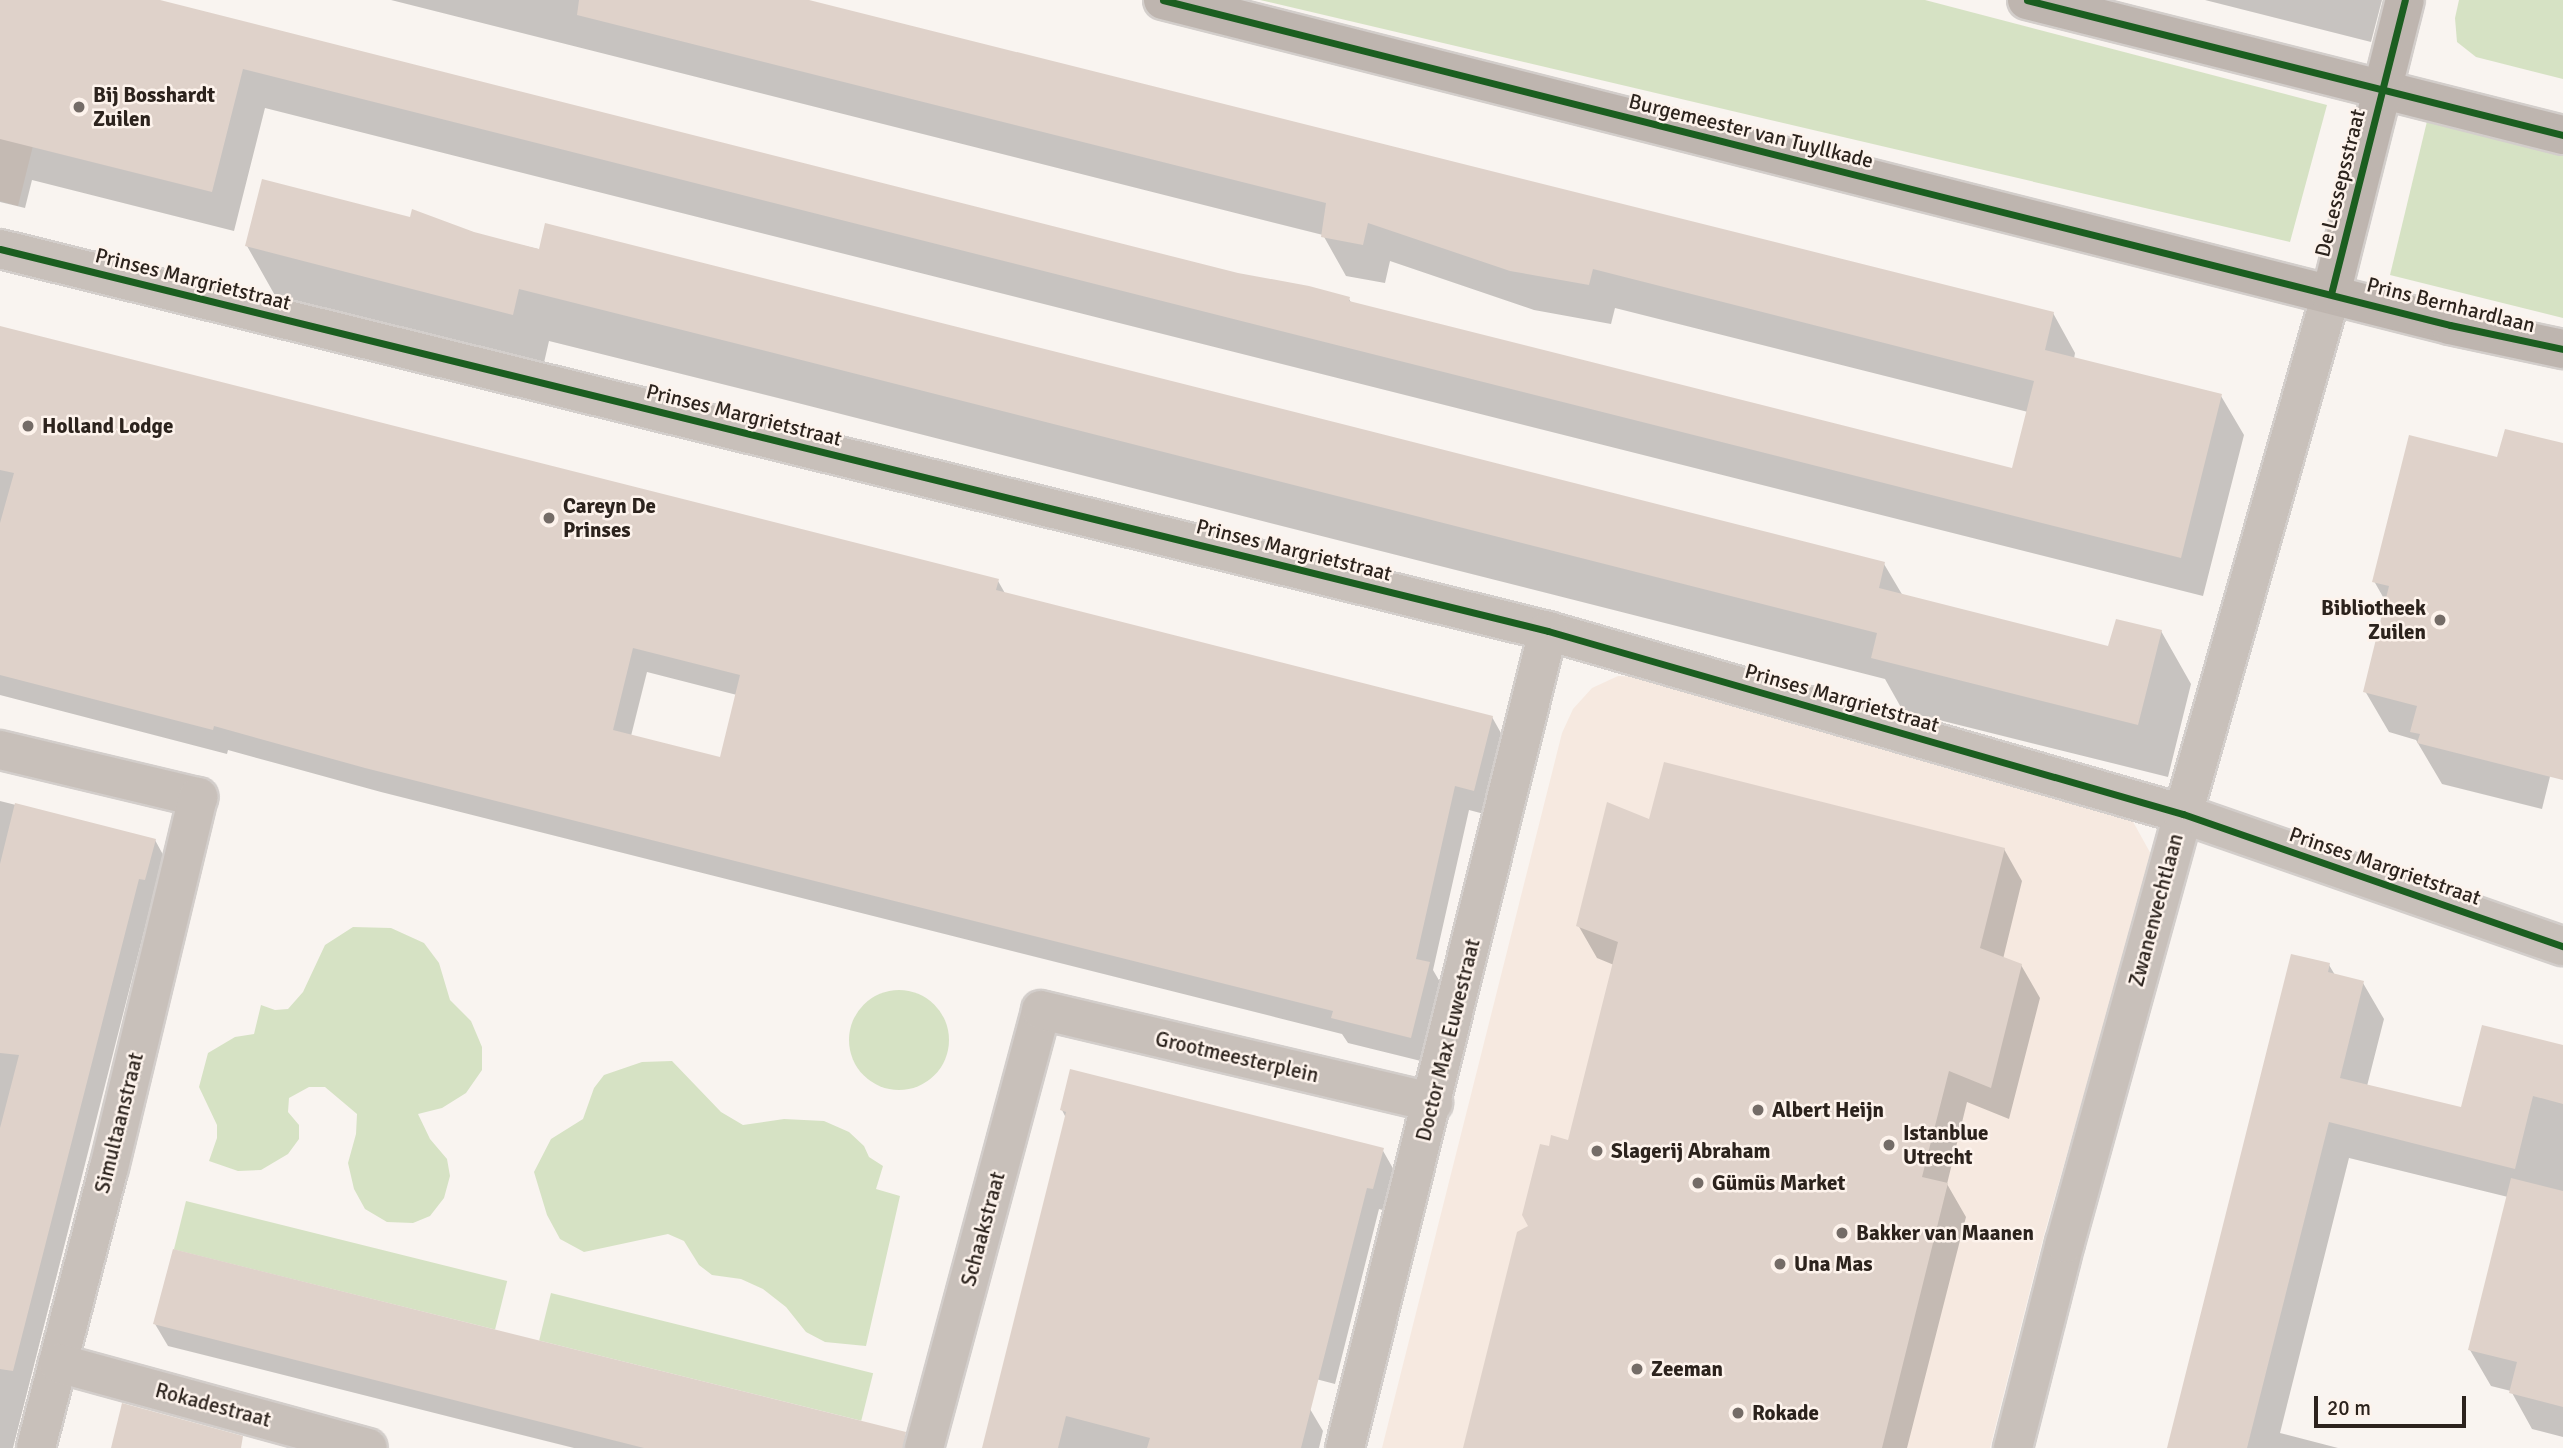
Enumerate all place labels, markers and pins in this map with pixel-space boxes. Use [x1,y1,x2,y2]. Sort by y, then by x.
place label: Bij Bosshardt Zuilen [93,82,215,132]
marker: Bij Bosshardt Zuilen [71,99,87,115]
place label: Holland Lodge [42,413,173,439]
marker: Holland Lodge [20,418,36,434]
place label: Careyn De Prinses [563,493,656,543]
marker: Careyn De Prinses [541,510,557,526]
place label: Bibliotheek Zuilen [2321,595,2426,645]
marker: Bibliotheek Zuilen [2432,612,2448,628]
place label: Albert Heijn [1772,1097,1884,1123]
marker: Albert Heijn [1750,1102,1766,1118]
place label: Istanblue Utrecht [1903,1120,1988,1170]
marker: Istanblue Utrecht [1881,1137,1897,1153]
place label: Slagerij Abraham [1611,1138,1770,1164]
marker: Slagerij Abraham [1589,1143,1605,1159]
place label: Gümüs Market [1712,1170,1845,1196]
marker: Gümüs Market [1690,1175,1706,1191]
place label: Bakker van Maanen [1856,1220,2034,1246]
marker: Bakker van Maanen [1834,1225,1850,1241]
place label: Una Mas [1794,1251,1873,1277]
marker: Una Mas [1772,1256,1788,1272]
place label: Zeeman [1651,1356,1723,1382]
marker: Zeeman [1629,1361,1645,1377]
place label: Rokade [1752,1400,1819,1426]
marker: Rokade [1730,1405,1746,1421]

